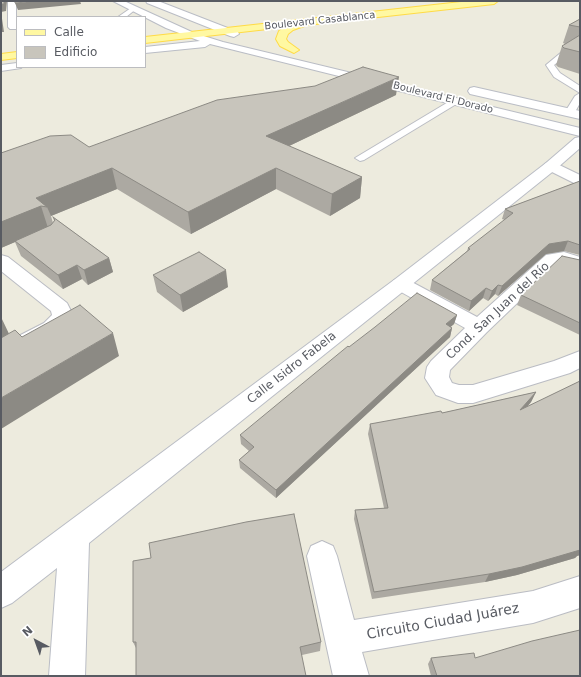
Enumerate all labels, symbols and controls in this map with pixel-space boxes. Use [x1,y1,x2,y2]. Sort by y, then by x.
street label: Boulevard Casablanca [264,9,376,33]
legend [16,16,146,68]
text: Calle [54,25,84,39]
text: Edificio [54,45,97,59]
street label: Boulevard El Dorado [392,80,494,116]
street label: Cond. San Juan del Río [443,259,553,363]
street label: Calle Isidro Fabela [245,329,339,407]
street label: Circuito Ciudad Juárez [366,600,520,644]
north arrow [16,621,56,661]
text: N [20,624,36,639]

